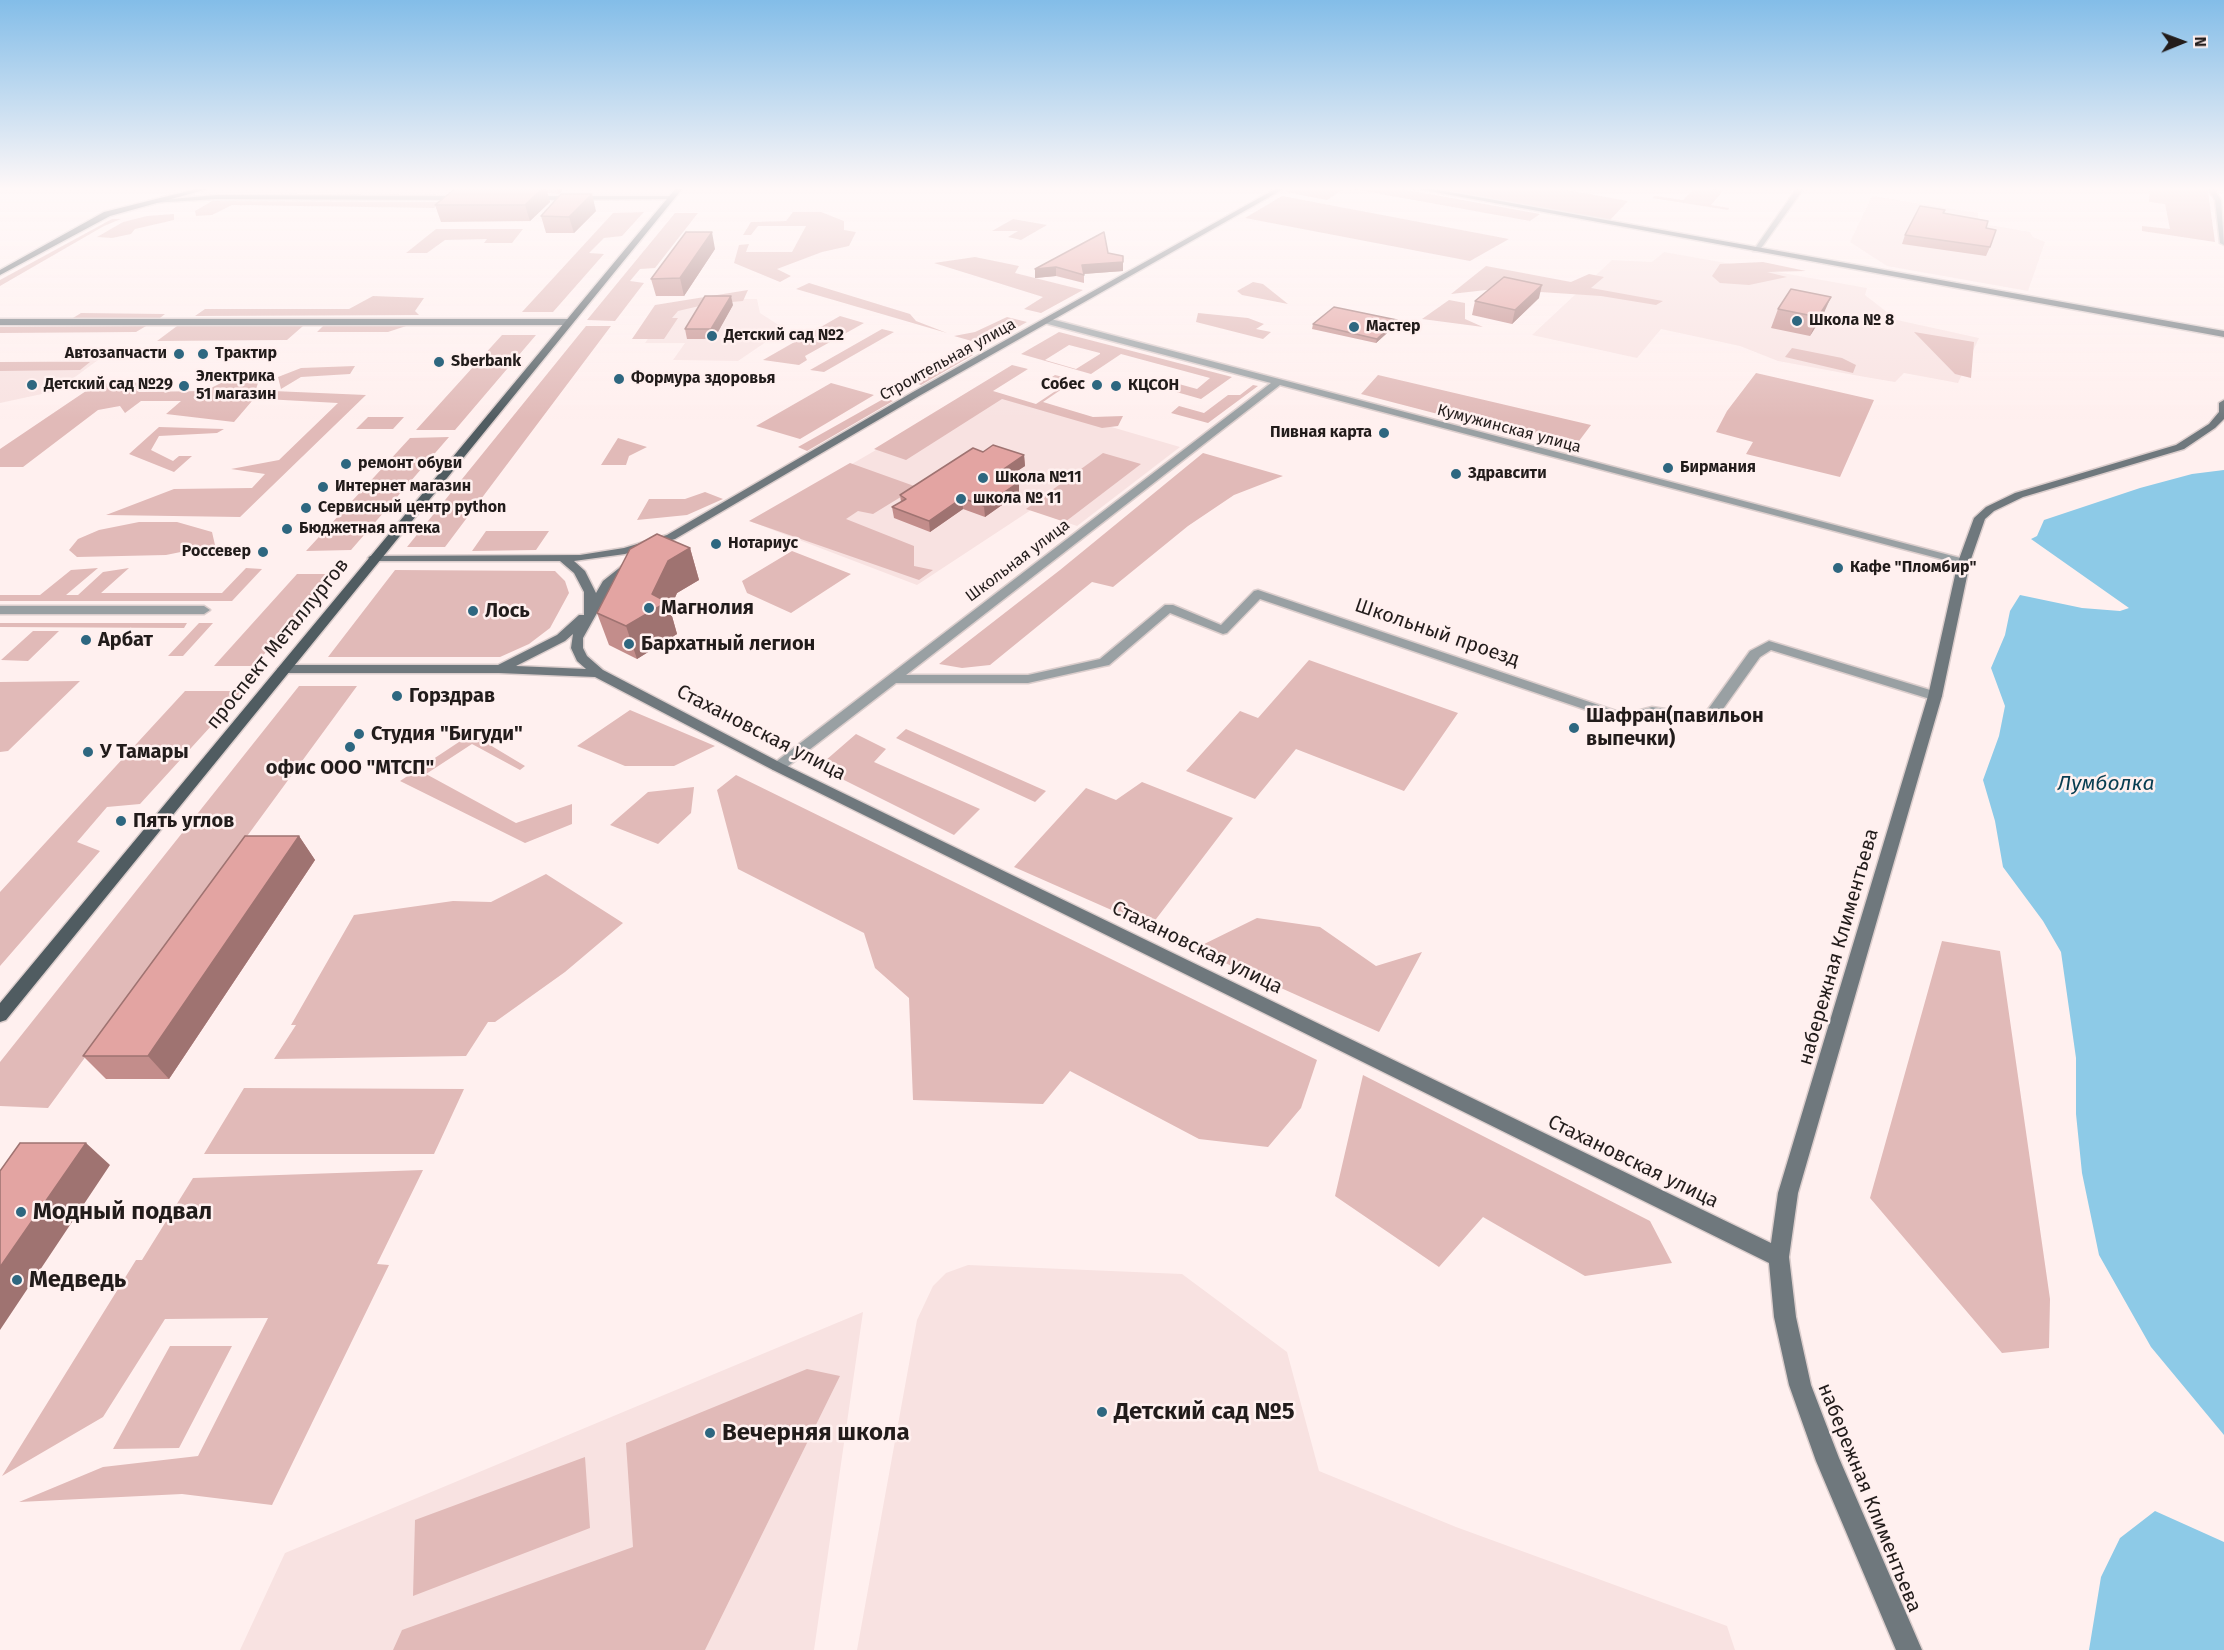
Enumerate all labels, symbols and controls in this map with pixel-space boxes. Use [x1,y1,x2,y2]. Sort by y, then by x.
north arrow [2152,12,2212,72]
text: N [2191,36,2210,47]
place label: Школа № 8 [1809,311,1894,331]
marker: Школа № 8 [1790,314,1804,328]
street label: Строительная улица [877,315,1019,405]
place label: Мастер [1366,317,1421,337]
marker: Мастер [1347,320,1361,334]
place label: Детский сад №2 [724,326,844,346]
marker: Детский сад №2 [705,329,719,343]
place label: Автозапчасти [65,344,167,364]
place label: Трактир [215,344,277,364]
marker: Автозапчасти [172,347,186,361]
marker: Трактир [196,347,210,361]
place label: Sberbank [451,352,521,372]
marker: Sberbank [432,355,446,369]
place label: Электрика 51 магазин [196,367,276,405]
place label: Формура здоровья [631,369,775,389]
marker: Формура здоровья [612,372,626,386]
place label: Детский сад №29 [44,375,173,395]
place label: Собес [1041,375,1085,395]
place label: КЦСОН [1128,376,1179,396]
marker: Детский сад №29 [25,378,39,392]
marker: Собес [1090,378,1104,392]
marker: Электрика 51 магазин [177,379,191,393]
marker: КЦСОН [1109,379,1123,393]
street label: Кумужинская улица [1435,401,1583,457]
place label: Пивная карта [1270,423,1372,443]
marker: Пивная карта [1377,426,1391,440]
place label: ремонт обуви [358,454,462,474]
marker: ремонт обуви [339,457,353,471]
place label: Бирмания [1680,458,1756,478]
marker: Бирмания [1661,461,1675,475]
place label: Здравсити [1468,464,1547,484]
marker: Здравсити [1449,467,1463,481]
place label: Школа №11 [995,468,1082,488]
marker: Школа №11 [976,471,990,485]
place label: Интернет магазин [335,477,471,497]
marker: Интернет магазин [316,480,330,494]
place label: школа № 11 [973,489,1061,509]
marker: школа № 11 [954,492,968,506]
place label: Сервисный центр python [318,498,506,518]
marker: Сервисный центр python [299,501,313,515]
street label: Школьная улица [962,516,1074,606]
place label: Бюджетная аптека [299,519,440,539]
marker: Бюджетная аптека [280,522,294,536]
place label: Нотариус [728,534,798,554]
marker: Нотариус [709,537,723,551]
place label: Россевер [182,542,251,562]
marker: Россевер [256,545,270,559]
street label: проспект Металлургов [202,554,354,734]
place label: Кафе "Пломбир" [1850,558,1977,578]
marker: Кафе "Пломбир" [1831,561,1845,575]
street label: Школьный проезд [1352,594,1522,672]
place label: Магнолия [661,596,754,620]
place label: Лось [485,599,530,623]
marker: Магнолия [642,601,656,615]
marker: Лось [466,604,480,618]
place label: Арбат [98,628,153,652]
place label: Бархатный легион [641,632,815,656]
marker: Арбат [79,633,93,647]
marker: Бархатный легион [622,637,636,651]
street label: Стахановская улица [672,680,850,786]
place label: Горздрав [409,684,495,708]
marker: Горздрав [390,689,404,703]
place label: Шафран(павильон выпечки) [1586,704,1764,751]
marker: Шафран(павильон выпечки) [1567,721,1581,735]
place label: Студия "Бигуди" [371,722,523,746]
marker: Студия "Бигуди" [352,727,366,741]
place label: У Тамары [100,740,189,764]
marker: офис ООО "МТСП" [343,740,357,754]
marker: У Тамары [81,745,95,759]
place label: офис ООО "МТСП" [266,756,434,780]
water label: Лумболка [2058,771,2154,797]
place label: Пять углов [133,809,234,833]
marker: Пять углов [114,814,128,828]
street label: набережная Климентьева [1794,826,1884,1068]
street label: Стахановская улица [1108,896,1286,1000]
street label: Стахановская улица [1544,1110,1722,1214]
place label: Модный подвал [33,1198,212,1226]
marker: Модный подвал [14,1205,28,1219]
place label: Медведь [29,1266,126,1294]
marker: Медведь [10,1273,24,1287]
street label: набережная Климентьева [1812,1380,1926,1616]
place label: Детский сад №5 [1114,1398,1295,1426]
marker: Детский сад №5 [1095,1405,1109,1419]
place label: Вечерняя школа [722,1419,910,1447]
marker: Вечерняя школа [703,1426,717,1440]

